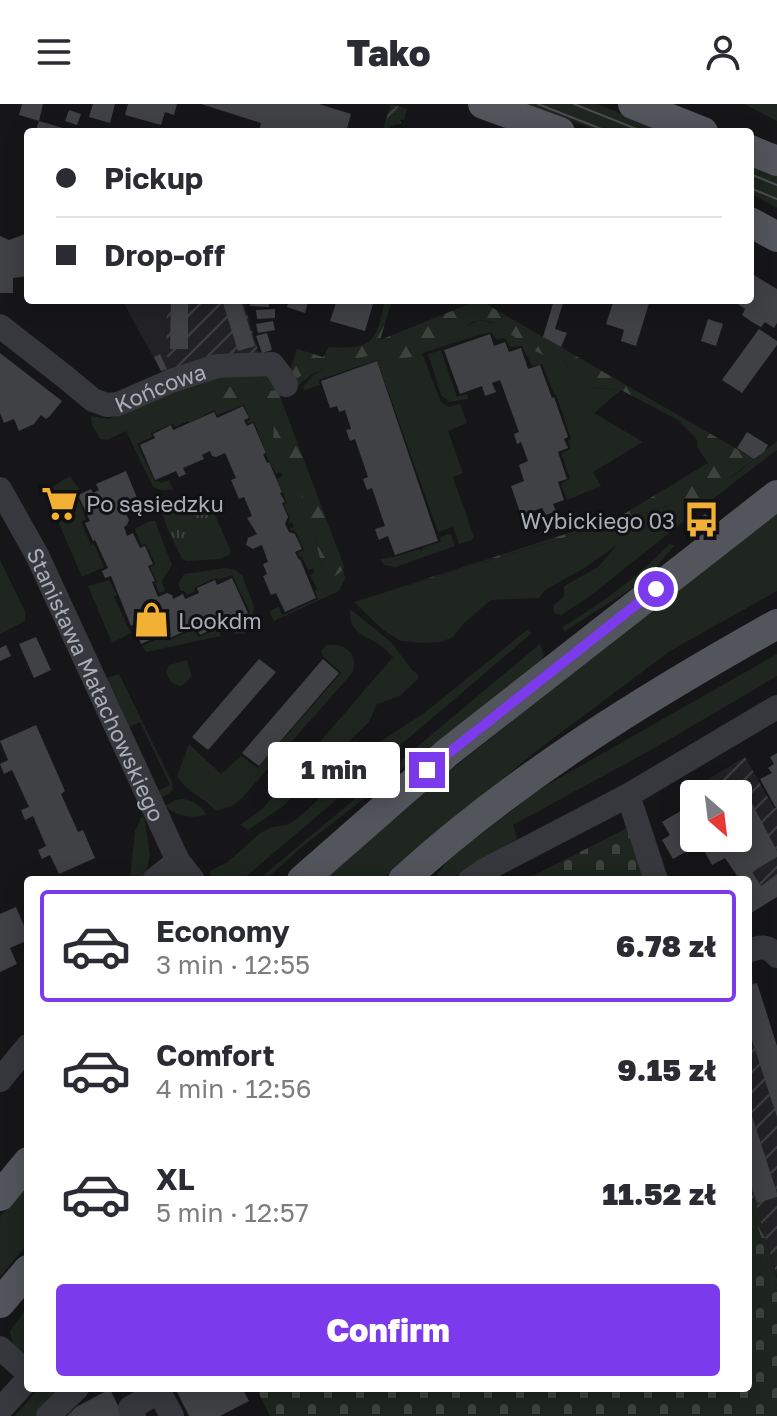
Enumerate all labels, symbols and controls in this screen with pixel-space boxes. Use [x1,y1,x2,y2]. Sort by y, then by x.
icon: menu [32,30,76,74]
icon: person [701,30,745,74]
text: Tako [347,31,430,74]
text: Pickup [104,160,203,196]
text: Drop-off [104,237,225,273]
street label: Końcowa [110,357,209,418]
supermarket icon: Po sąsiedzku [41,484,79,522]
place label: Po sąsiedzku [86,490,224,517]
bus stop icon: Wybickiego 03 [682,501,720,539]
place label: Wybickiego 03 [520,507,675,534]
street label: Stanisława Małachowskiego [22,543,171,825]
route start [638,571,674,607]
shop icon: Lookdm [133,601,171,639]
place label: Lookdm [178,607,262,634]
callout: 1 min [267,742,399,798]
route end [409,752,445,788]
text: 1 min [301,754,367,785]
north arrow [680,780,752,852]
map controls [680,780,752,852]
icon: car [60,910,132,982]
text: Economy [156,913,290,949]
text: 6.78 zł [616,928,716,964]
text: 3 min · 12:55 [156,949,310,980]
icon: car [60,1034,132,1106]
text: Comfort [156,1037,275,1073]
text: 9.15 zł [617,1052,716,1088]
text: 4 min · 12:56 [156,1073,311,1104]
icon: car [60,1158,132,1230]
text: XL [156,1161,195,1197]
text: 11.52 zł [602,1176,716,1212]
text: 5 min · 12:57 [156,1197,309,1228]
button: Confirm [56,1284,720,1376]

